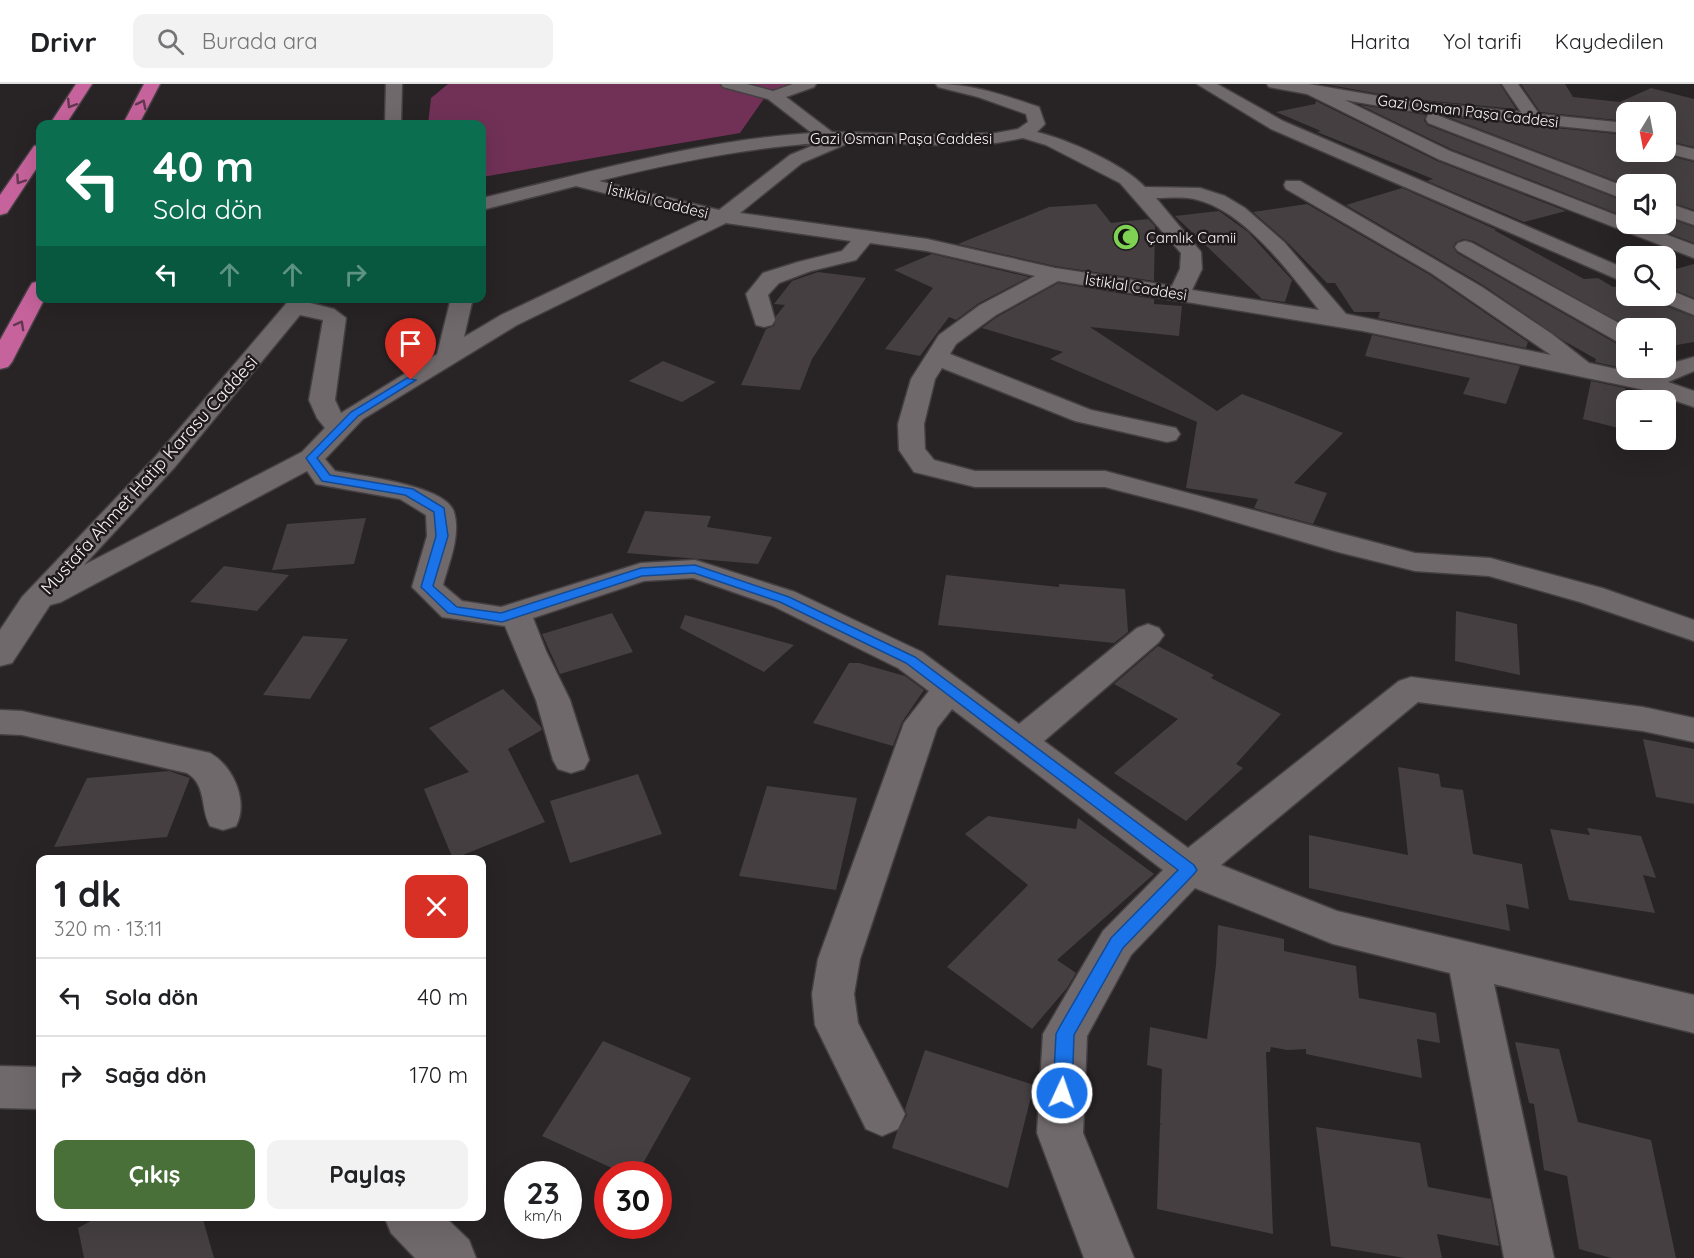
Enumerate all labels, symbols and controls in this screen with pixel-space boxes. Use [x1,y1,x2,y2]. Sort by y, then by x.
search box [133,14,553,68]
text: Drivr [30,24,97,59]
icon: search [154,25,187,58]
text: Burada ara [202,27,318,55]
text: Harita [1350,28,1410,54]
text: Yol tarifi [1443,28,1522,54]
text: Kaydedilen [1555,28,1664,54]
street label: Gazi Osman Paşa Caddesi [1376,90,1560,132]
one-way arrow [66,98,78,108]
one-way arrow [135,100,146,111]
north arrow [1616,102,1676,162]
map controls [1616,102,1676,450]
street label: Gazi Osman Paşa Caddesi [810,129,992,148]
text: 40 m [153,140,254,193]
icon: left [54,144,132,222]
one-way arrow [16,173,27,184]
button: sound [1616,174,1676,234]
street label: İstiklal Caddesi [606,179,710,223]
text: Sola dön [153,192,263,226]
mosque icon: Çamlık Camii [1111,222,1141,252]
place label: Çamlık Camii [1146,228,1236,247]
button: search [1616,246,1676,306]
icon: left [150,258,183,291]
icon: ahead [213,258,246,291]
icon: ahead [276,258,309,291]
icon: right [339,258,372,291]
street label: İstiklal Caddesi [1084,270,1188,304]
pin [385,318,436,380]
button: + [1616,318,1676,378]
one-way arrow [13,321,24,331]
icon: arrive [394,327,427,360]
street label: Mustafa Ahmet Hatip Karasu Caddesi [36,351,262,599]
button: − [1616,390,1676,450]
text: 1 dk [54,871,121,916]
button: close [405,875,468,938]
text: 320 m · 13:11 [54,916,162,941]
icon: left [54,981,87,1014]
text: Sola dön [105,983,198,1011]
text: 40 m [417,983,468,1011]
icon: right [54,1059,87,1092]
text: Sağa dön [105,1061,207,1089]
text: 170 m [409,1061,468,1089]
position arrow [1030,1061,1094,1125]
button: Çıkış [54,1140,255,1209]
button: Paylaş [267,1140,468,1209]
speed limit sign: 30 [594,1161,672,1239]
text: 23 [526,1174,560,1212]
text: km/h [524,1206,562,1225]

